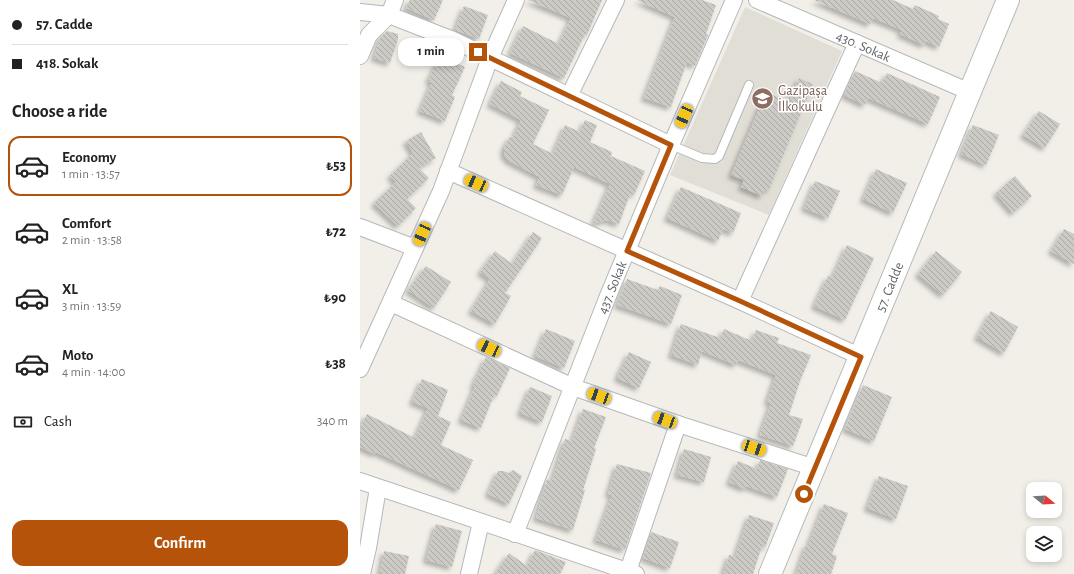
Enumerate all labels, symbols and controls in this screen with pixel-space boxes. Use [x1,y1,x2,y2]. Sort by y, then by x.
text: 57. Cadde [36,17,93,32]
street label: 430. Sokak [834,29,893,65]
callout: 1 min [398,38,464,66]
route end [469,43,487,61]
text: 1 min [417,45,445,58]
text: 418. Sokak [36,56,99,71]
place label: Gazipaşa İlkokulu [778,84,828,114]
school or university icon: Gazipaşa İlkokulu [750,85,776,111]
text: Choose a ride [12,103,107,121]
car [674,103,694,129]
icon: car [14,148,50,184]
text: Economy [62,150,116,165]
text: ₺53 [326,158,346,173]
text: 1 min · 13:57 [62,168,120,181]
car [463,173,489,193]
icon: car [14,214,50,250]
text: Comfort [62,216,111,231]
car [412,221,432,247]
text: ₺72 [325,224,346,239]
text: 2 min · 13:58 [62,234,122,247]
street label: 437. Sokak [596,259,630,316]
street label: 57. Cadde [874,260,906,314]
icon: car [14,280,50,316]
text: XL [62,282,78,297]
text: ₺90 [324,290,346,305]
text: 3 min · 13:59 [62,300,121,313]
car [476,337,502,359]
icon: car [14,346,50,382]
text: Moto [62,348,94,363]
text: ₺38 [325,356,346,371]
text: 4 min · 14:00 [62,366,125,379]
car [586,386,612,406]
car [652,410,678,430]
icon: cash [12,411,34,433]
text: Cash [44,414,72,429]
text: 340 m [317,415,348,428]
car [741,439,767,457]
north arrow [1026,482,1062,518]
map controls [1026,482,1062,562]
route start [795,485,813,503]
button: Confirm [12,520,348,566]
button: layers [1026,526,1062,562]

